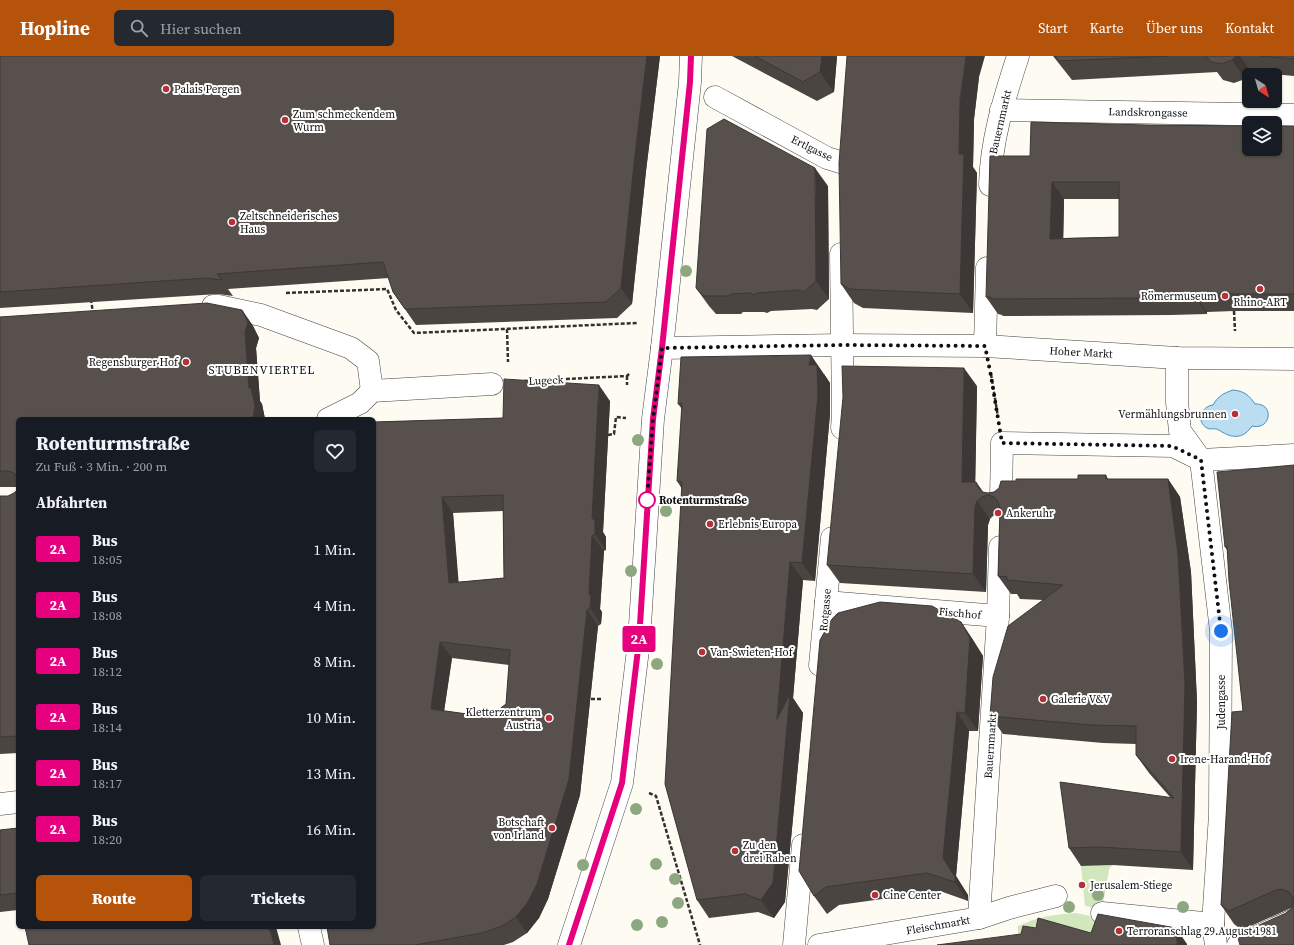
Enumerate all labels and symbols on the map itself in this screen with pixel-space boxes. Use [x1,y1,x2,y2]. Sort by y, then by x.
north arrow [1242,68,1282,108]
place label: Palais Pergen [174,82,240,97]
marker: Palais Pergen [161,84,171,94]
street label: Bauernmarkt [986,88,1015,156]
street label: Landskrongasse [1108,104,1188,121]
place label: Zum schmeckendem Wurm [293,107,395,135]
marker: Zum schmeckendem Wurm [280,115,290,125]
street label: Ertlgasse [789,132,835,165]
place label: Zeltschneiderisches Haus [240,209,338,237]
marker: Zeltschneiderisches Haus [227,217,237,227]
marker: Rhino-ART [1255,284,1265,294]
place label: Römermuseum [1141,289,1217,304]
marker: Römermuseum [1220,291,1230,301]
place label: Rhino-ART [1233,295,1287,310]
street label: Hoher Markt [1049,343,1113,362]
place label: Regensburger Hof [89,355,179,370]
marker: Regensburger Hof [181,357,191,367]
district label: STUBENVIERTEL [209,362,315,378]
street label: Lugeck [528,372,565,389]
place label: Vermählungsbrunnen [1118,407,1227,422]
marker: Vermählungsbrunnen [1230,409,1240,419]
marker: Rotenturmstraße [638,491,656,509]
place label: Rotenturmstraße [659,493,747,508]
place label: Ankeruhr [1006,506,1054,521]
marker: Ankeruhr [993,508,1003,518]
place label: Erlebnis Europa [718,517,797,532]
marker: Erlebnis Europa [705,519,715,529]
street label: Rotgasse [816,588,835,632]
street label: Fischhof [938,604,983,623]
your location [1211,621,1231,641]
line badge: 2A [621,626,657,652]
place label: Van-Swieten-Hof [710,645,794,660]
marker: Van-Swieten-Hof [697,647,707,657]
street label: Judengasse [1214,674,1229,730]
place label: Galerie V&V [1051,692,1111,707]
marker: Galerie V&V [1038,694,1048,704]
place label: Kletterzentrum Austria [465,705,541,733]
marker: Kletterzentrum Austria [544,713,554,723]
street label: Bauernmarkt [981,713,1000,779]
place label: Irene-Harand-Hof [1180,752,1270,767]
marker: Irene-Harand-Hof [1167,754,1177,764]
place label: Botschaft von Irland [493,815,545,843]
marker: Botschaft von Irland [547,823,557,833]
place label: Zu den drei Raben [743,838,797,866]
marker: Zu den drei Raben [730,846,740,856]
place label: Jerusalem-Stiege [1089,878,1173,893]
marker: Jerusalem-Stiege [1077,880,1087,890]
place label: Cine Center [883,888,941,903]
marker: Cine Center [870,890,880,900]
street label: Fleischmarkt [905,912,972,939]
place label: Terroranschlag 29.August 1981 [1127,924,1277,939]
marker: Terroranschlag 29.August 1981 [1114,926,1124,936]

